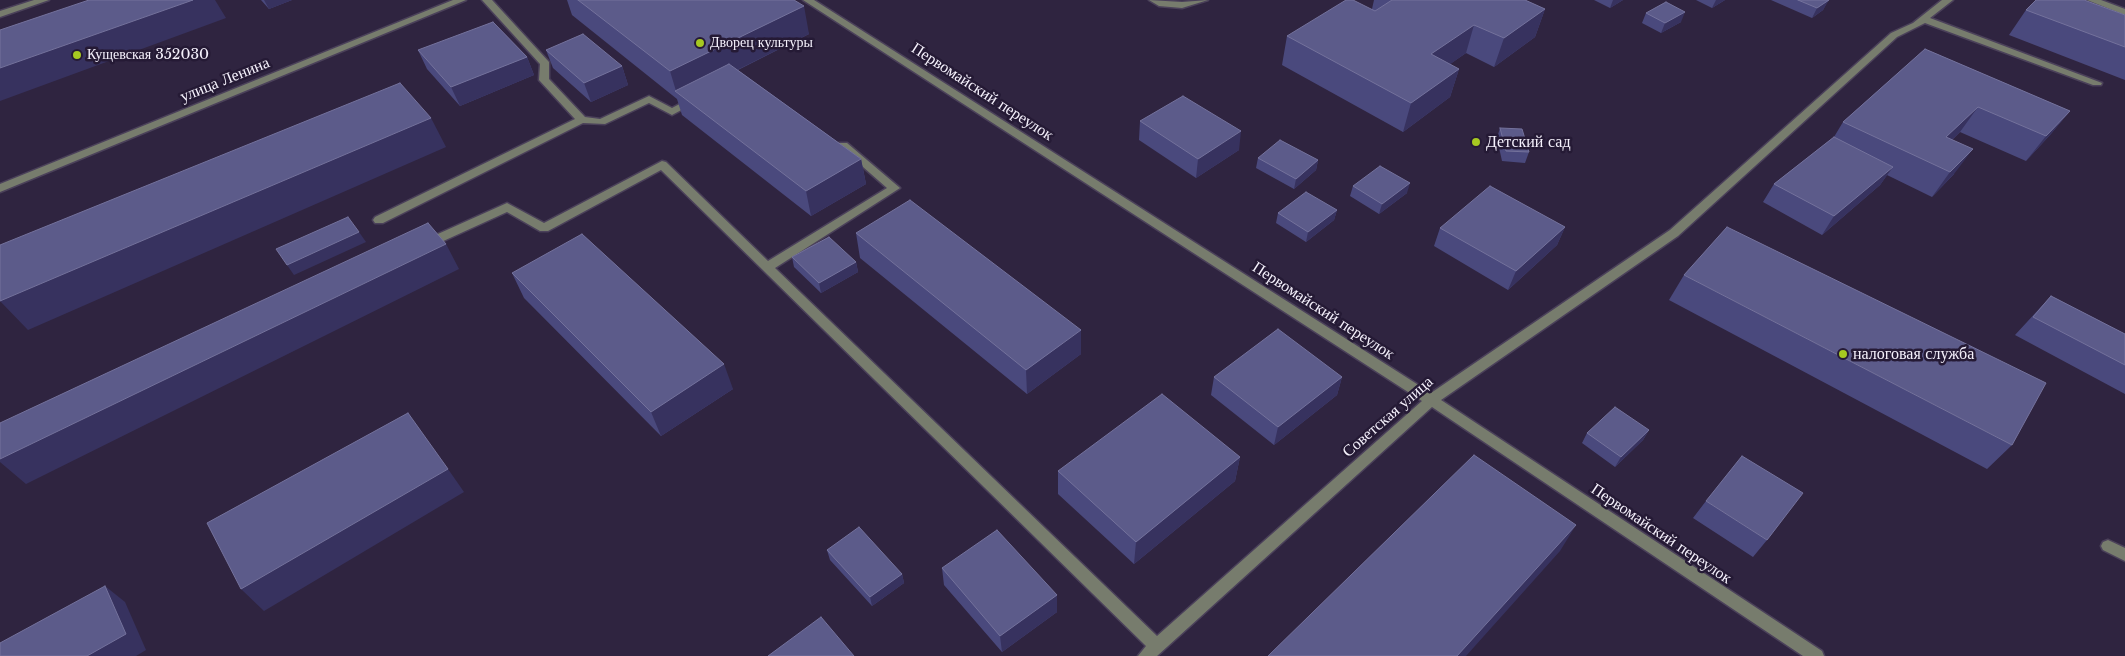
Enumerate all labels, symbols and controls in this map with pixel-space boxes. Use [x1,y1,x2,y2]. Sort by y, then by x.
place label: Дворец культуры [710,35,813,51]
marker: Дворец культуры [694,37,706,49]
street label: Первомайский переулок [907,39,1057,145]
place label: Кущевская 352030 [87,47,209,63]
marker: Кущевская 352030 [71,49,83,61]
street label: улица Ленина [177,53,273,107]
place label: Детский сад [1486,132,1571,152]
marker: Детский сад [1470,136,1482,148]
street label: Первомайский переулок [1248,258,1398,364]
place label: налоговая служба [1853,344,1974,364]
marker: налоговая служба [1837,348,1849,360]
street label: Советская улица [1339,372,1437,462]
street label: Первомайский переулок [1587,480,1735,588]

